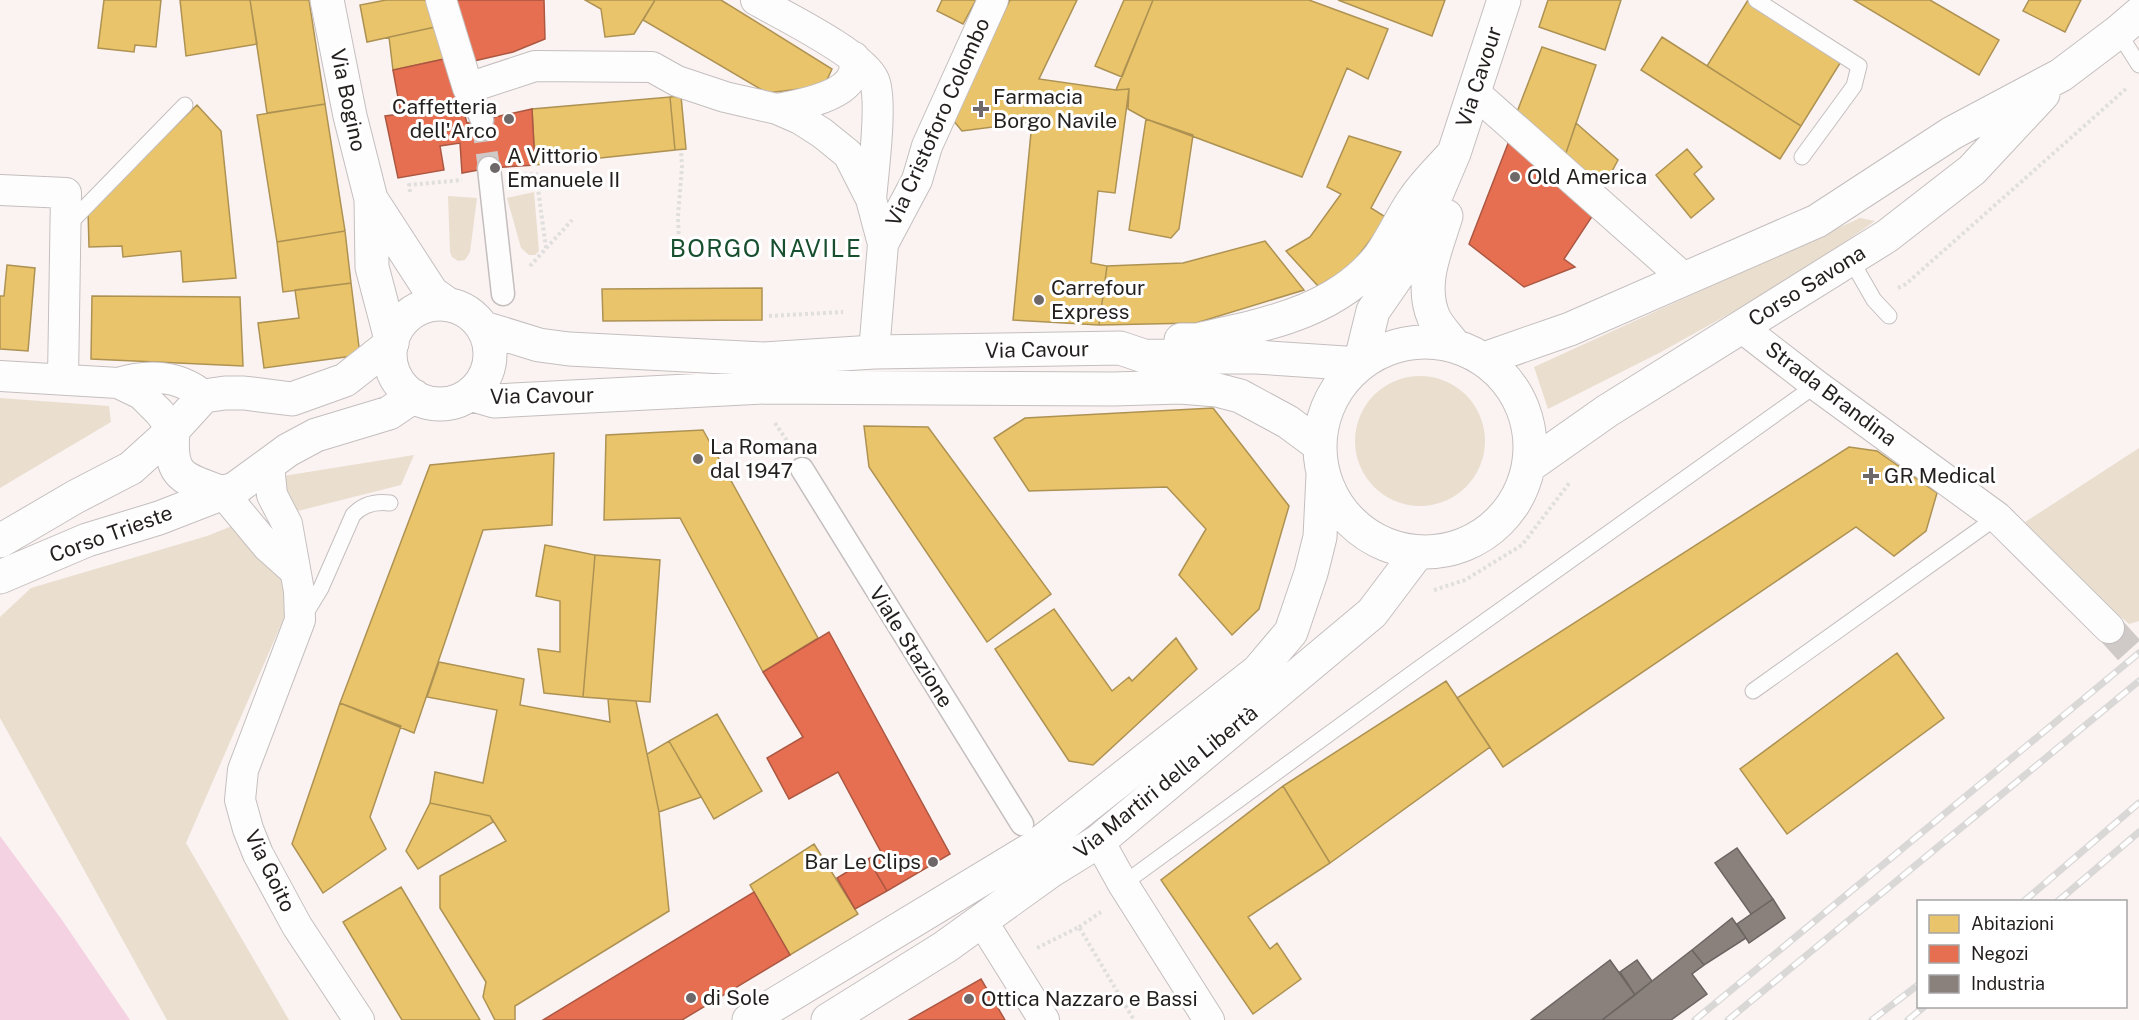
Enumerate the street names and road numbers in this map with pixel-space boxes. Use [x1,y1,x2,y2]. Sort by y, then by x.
street label: Via Cristoforo Colombo [880,14,995,230]
street label: Via Cavour [1451,23,1507,130]
street label: Via Bogino [325,46,372,154]
street label: Corso Savona [1744,240,1870,331]
street label: Via Cavour [985,336,1089,363]
street label: Strada Brandina [1761,336,1902,451]
street label: Via Cavour [490,382,594,409]
street label: Corso Trieste [46,500,176,567]
street label: Viale Stazione [864,582,959,712]
street label: Via Martiri della Libertà [1069,700,1262,863]
street label: Via Goito [240,826,301,916]

